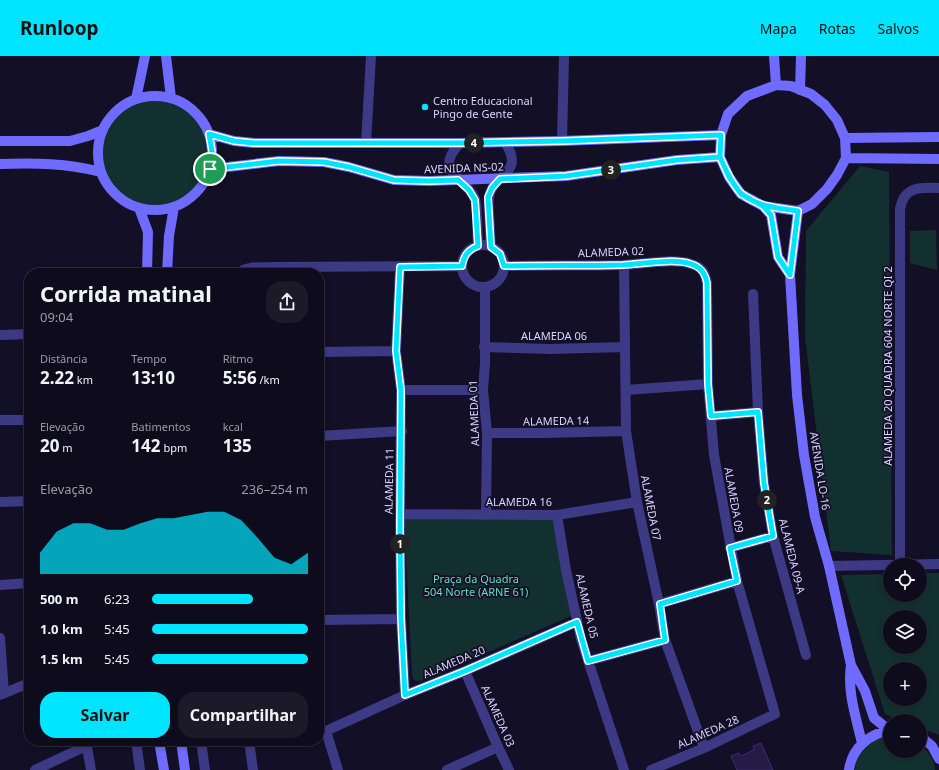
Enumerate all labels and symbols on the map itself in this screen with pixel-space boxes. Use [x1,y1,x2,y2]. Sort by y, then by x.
place label: Centro Educacional Pingo de Gente [433,93,532,121]
marker: Centro Educacional Pingo de Gente [420,102,430,112]
pin: 4 [464,133,484,153]
pin [193,152,227,186]
street label: AVENIDA NS-02 [424,159,504,176]
pin: 3 [601,160,621,180]
street label: ALAMEDA 02 [578,243,644,260]
street label: ALAMEDA 20 QUADRA 604 NORTE QI 2 [880,266,895,466]
street label: ALAMEDA 06 [521,328,587,343]
street label: ALAMEDA 01 [465,380,482,446]
street label: ALAMEDA 14 [523,412,590,429]
street label: AVENIDA LO-16 [807,431,834,511]
street label: ALAMEDA 11 [380,448,397,514]
street label: ALAMEDA 09 [721,466,748,534]
street label: ALAMEDA 07 [638,474,665,542]
pin: 2 [757,490,777,510]
street label: ALAMEDA 16 [486,494,552,509]
street label: ALAMEDA 09-A [776,517,809,596]
pin: 1 [390,534,410,554]
park label: Praça da Quadra 504 Norte (ARNE 61) [424,571,528,599]
street label: ALAMEDA 05 [573,572,602,640]
street label: ALAMEDA 20 [420,642,487,681]
street label: ALAMEDA 03 [478,683,519,749]
street label: ALAMEDA 28 [675,711,741,752]

